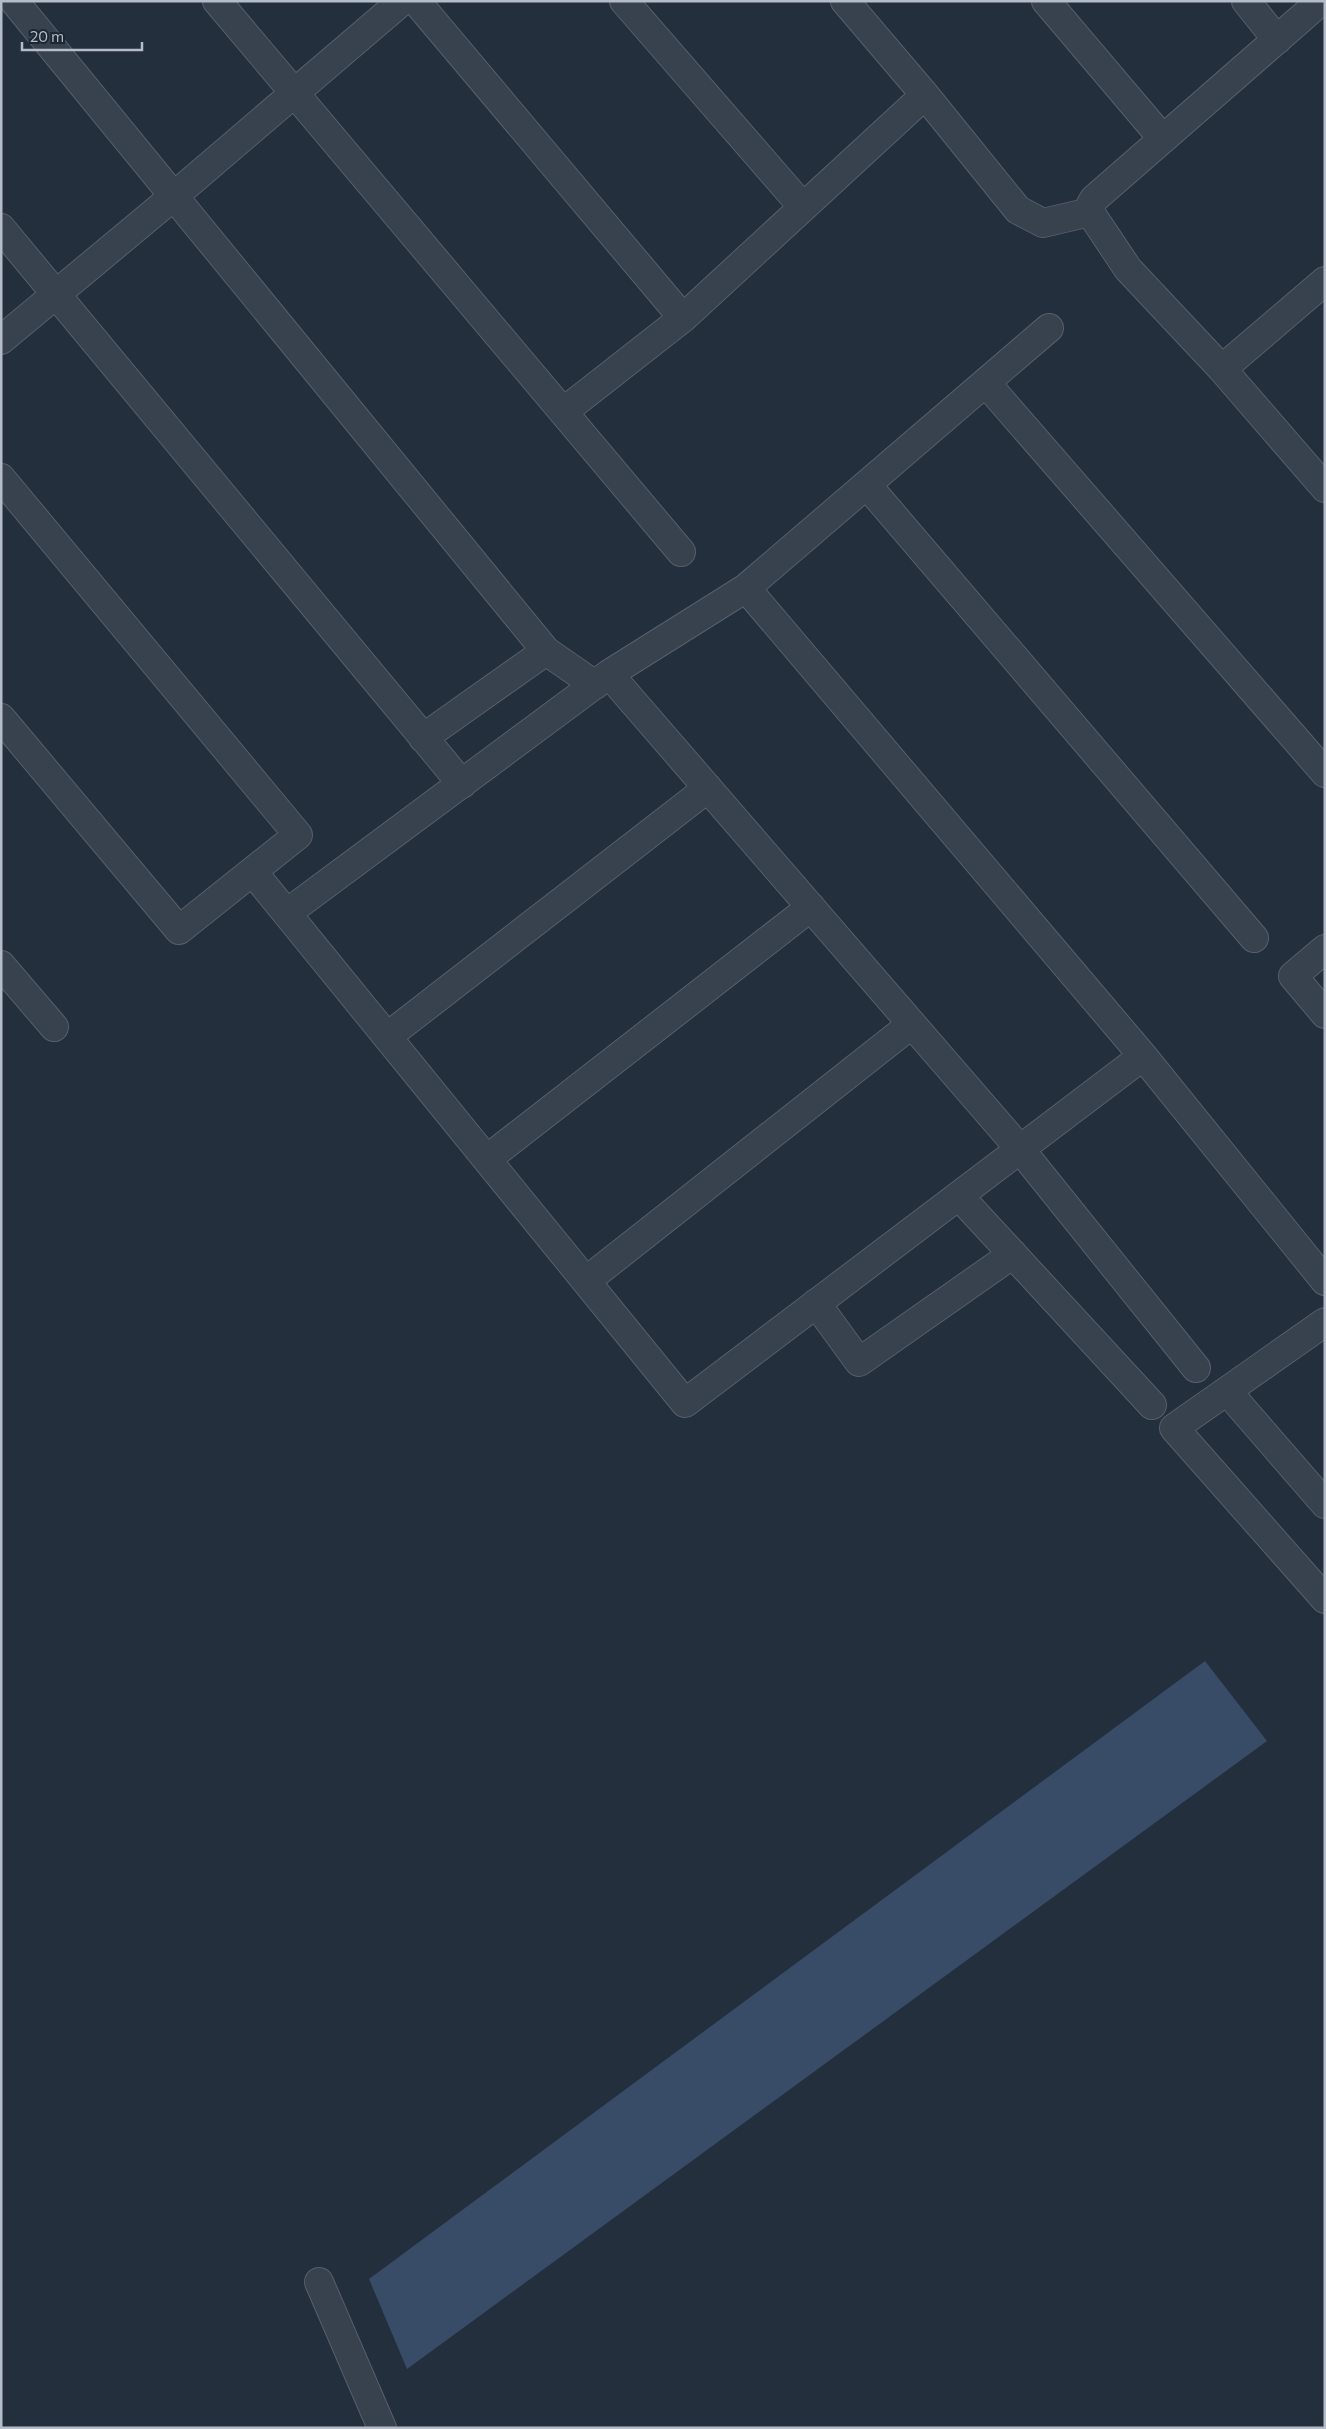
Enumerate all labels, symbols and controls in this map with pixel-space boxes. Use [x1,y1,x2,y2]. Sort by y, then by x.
scale bar [22,20,142,52]
text: 20 m [30,27,64,45]

